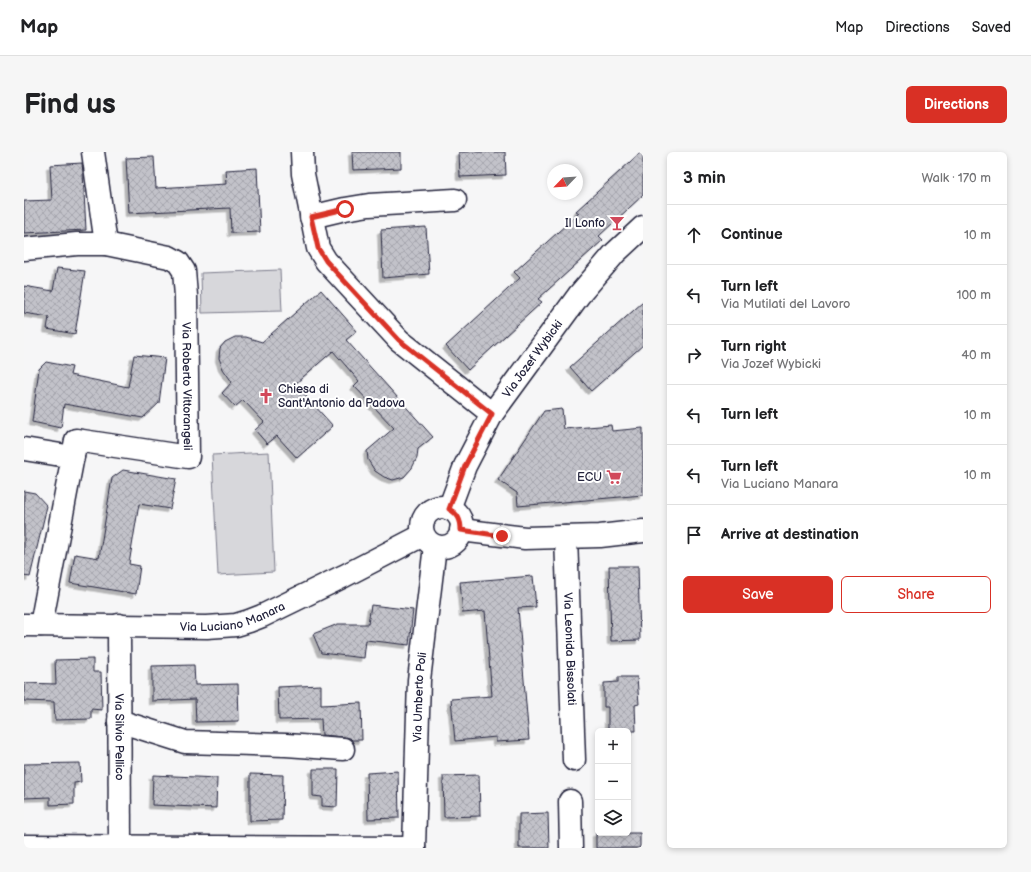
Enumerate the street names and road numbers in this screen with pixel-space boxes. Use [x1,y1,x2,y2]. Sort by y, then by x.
street label: Via Jozef Wybicki [499,317,566,401]
street label: Via Roberto Vittorangeli [178,322,195,451]
street label: Via Leonida Bissolati [560,592,579,706]
street label: Via Luciano Manara [180,599,288,635]
street label: Via Umberto Poli [410,651,430,742]
street label: Via Silvio Pellico [111,693,127,781]

